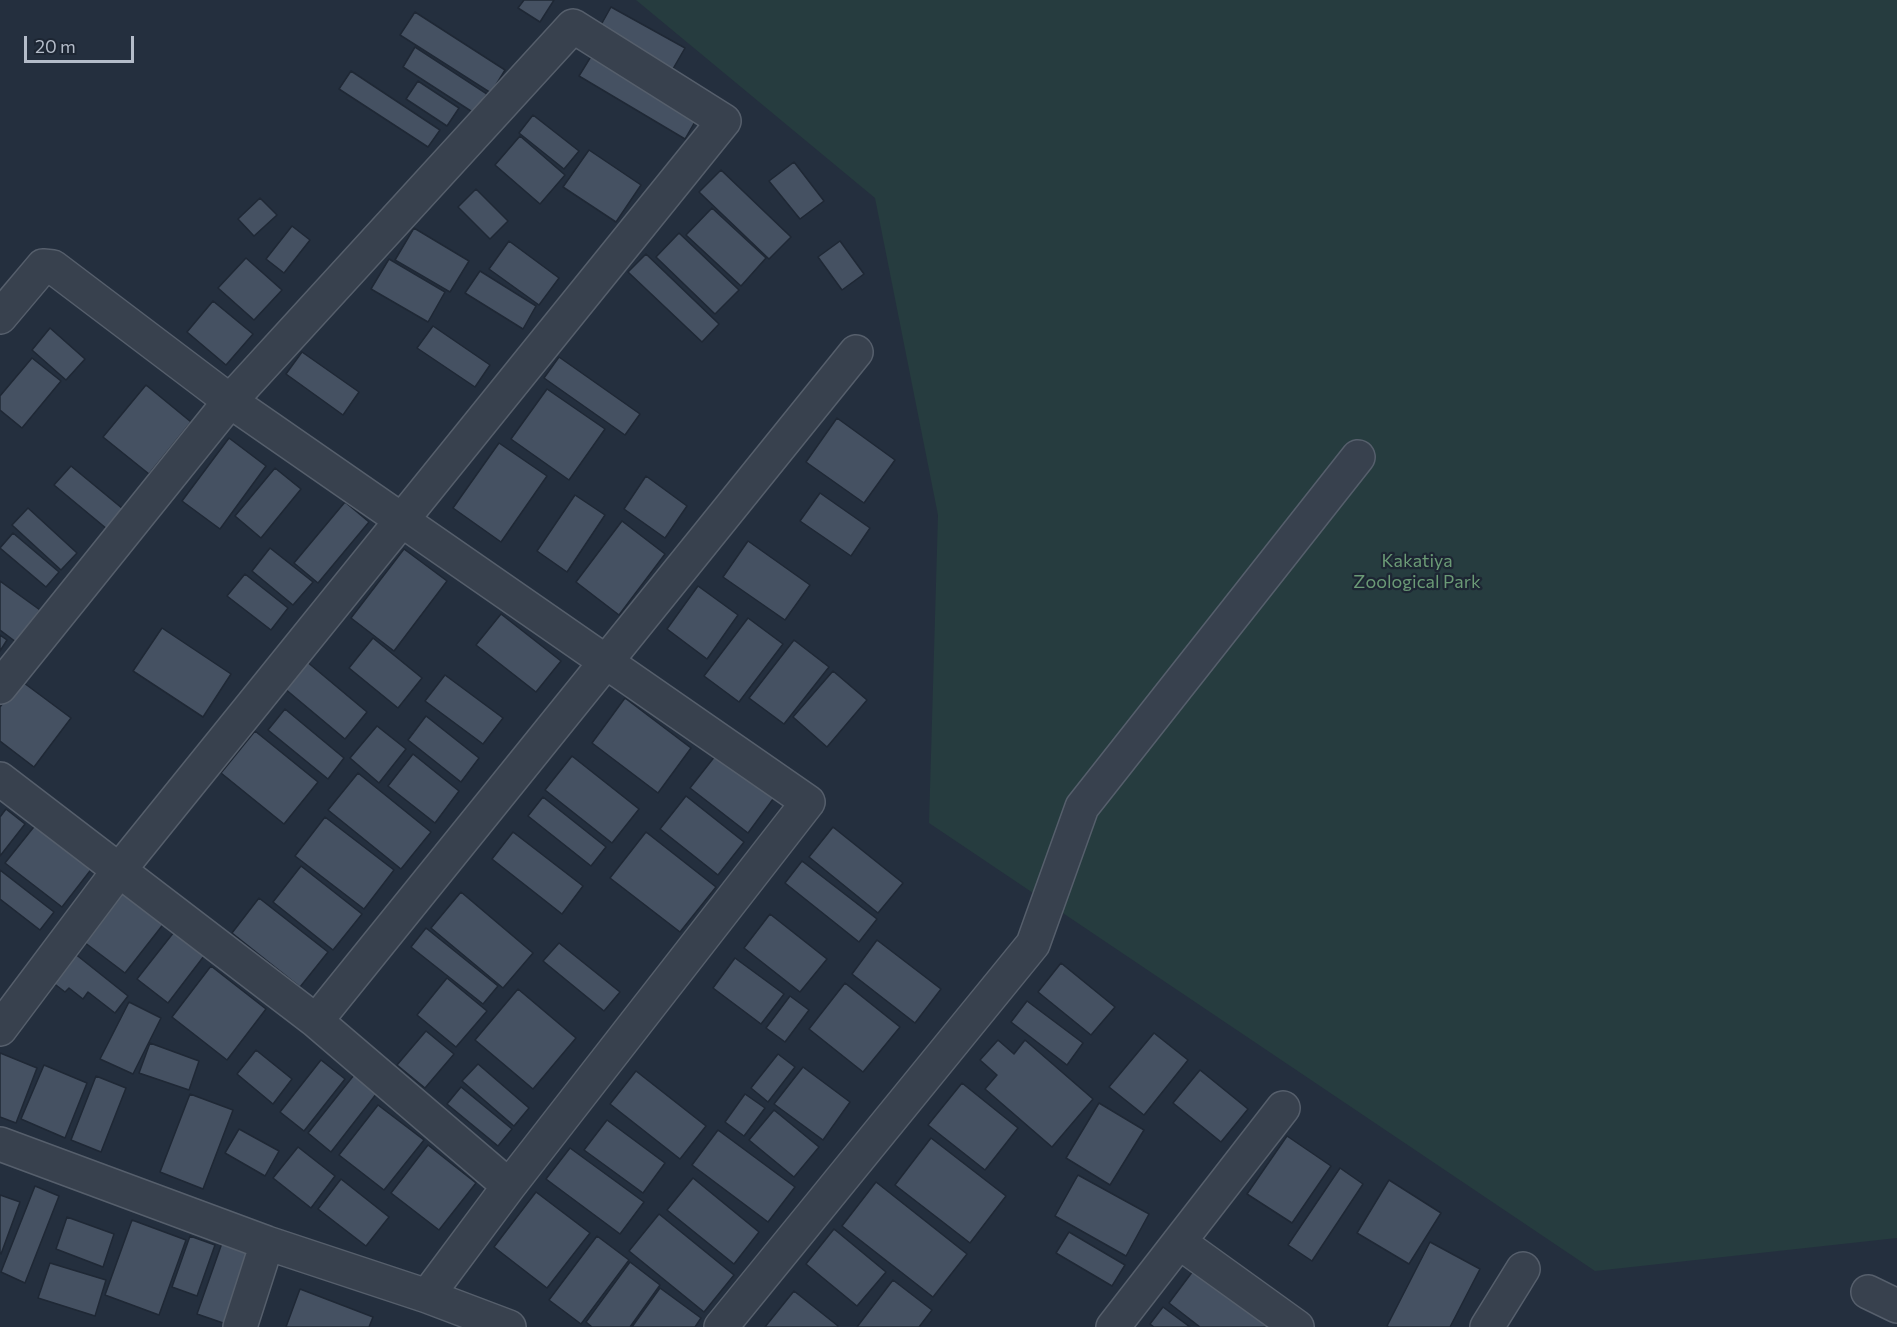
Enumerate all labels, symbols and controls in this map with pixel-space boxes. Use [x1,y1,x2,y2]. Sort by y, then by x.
scale bar [27,24,136,62]
text: 20 m [35,35,76,57]
park label: Kakatiya Zoological Park [1353,550,1481,592]

